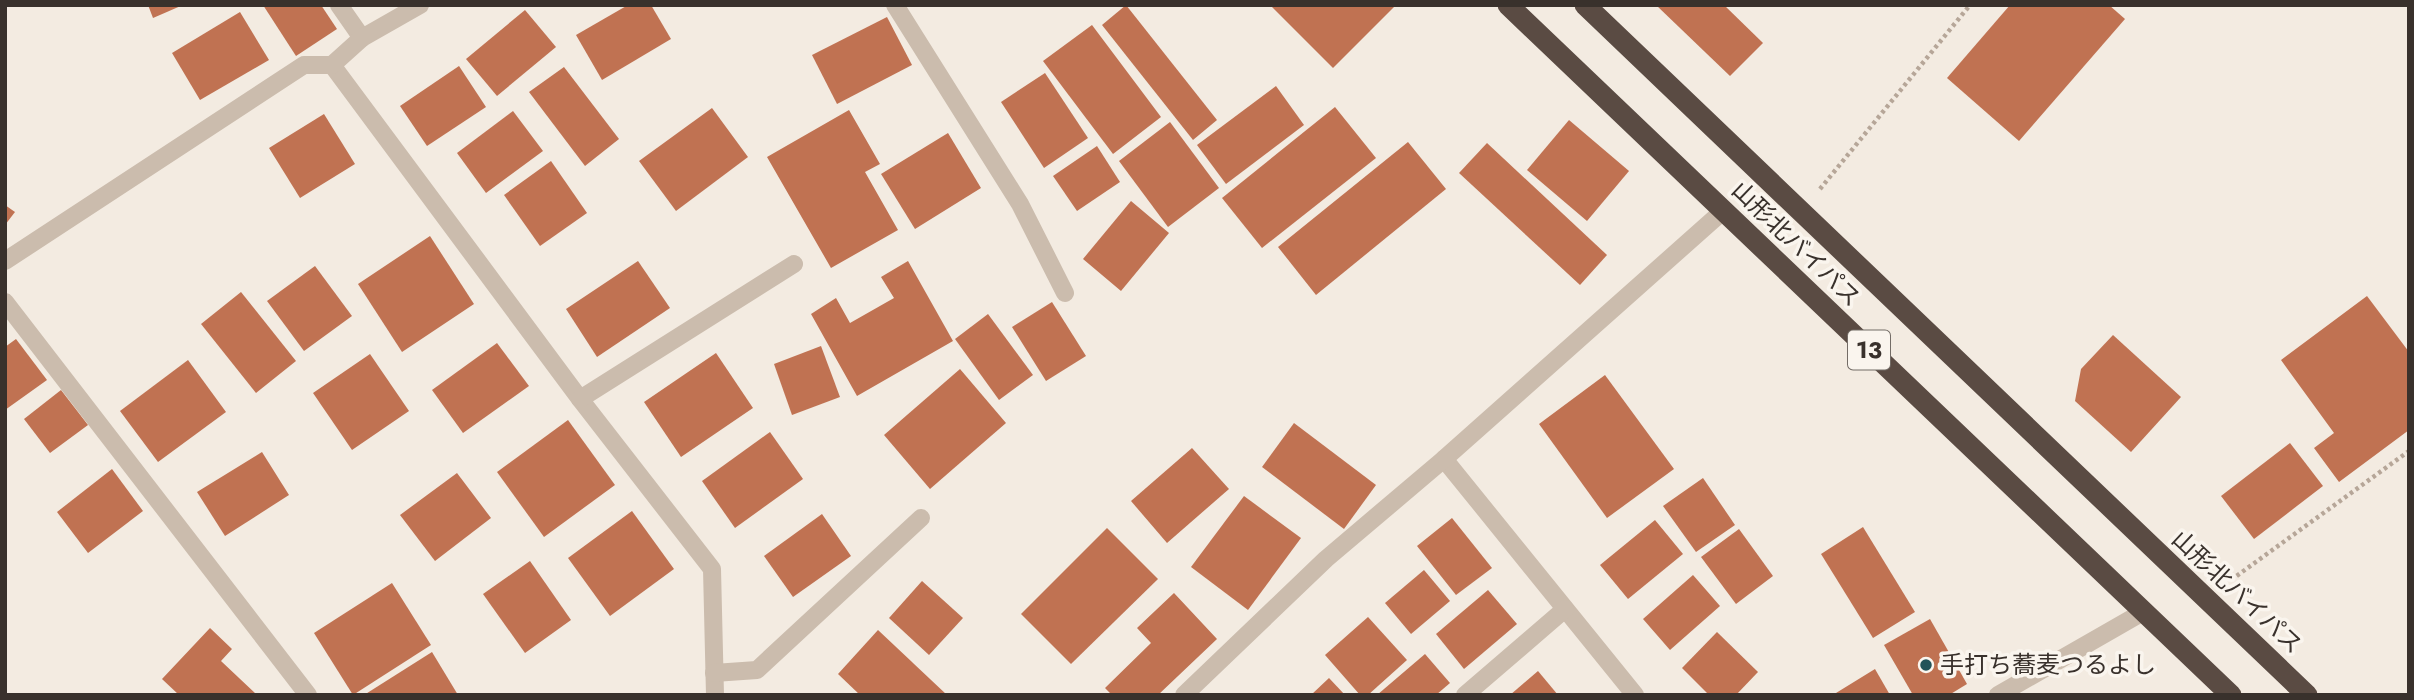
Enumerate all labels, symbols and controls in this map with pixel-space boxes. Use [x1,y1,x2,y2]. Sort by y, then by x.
street label: 山形北バイパス [1724,173,1869,314]
road number: 13 [1848,330,1890,370]
street label: 山形北バイパス [2164,522,2311,662]
place label: 手打ち蕎麦つるよし [1940,647,2156,682]
marker: 手打ち蕎麦つるよし [1918,657,1934,673]

